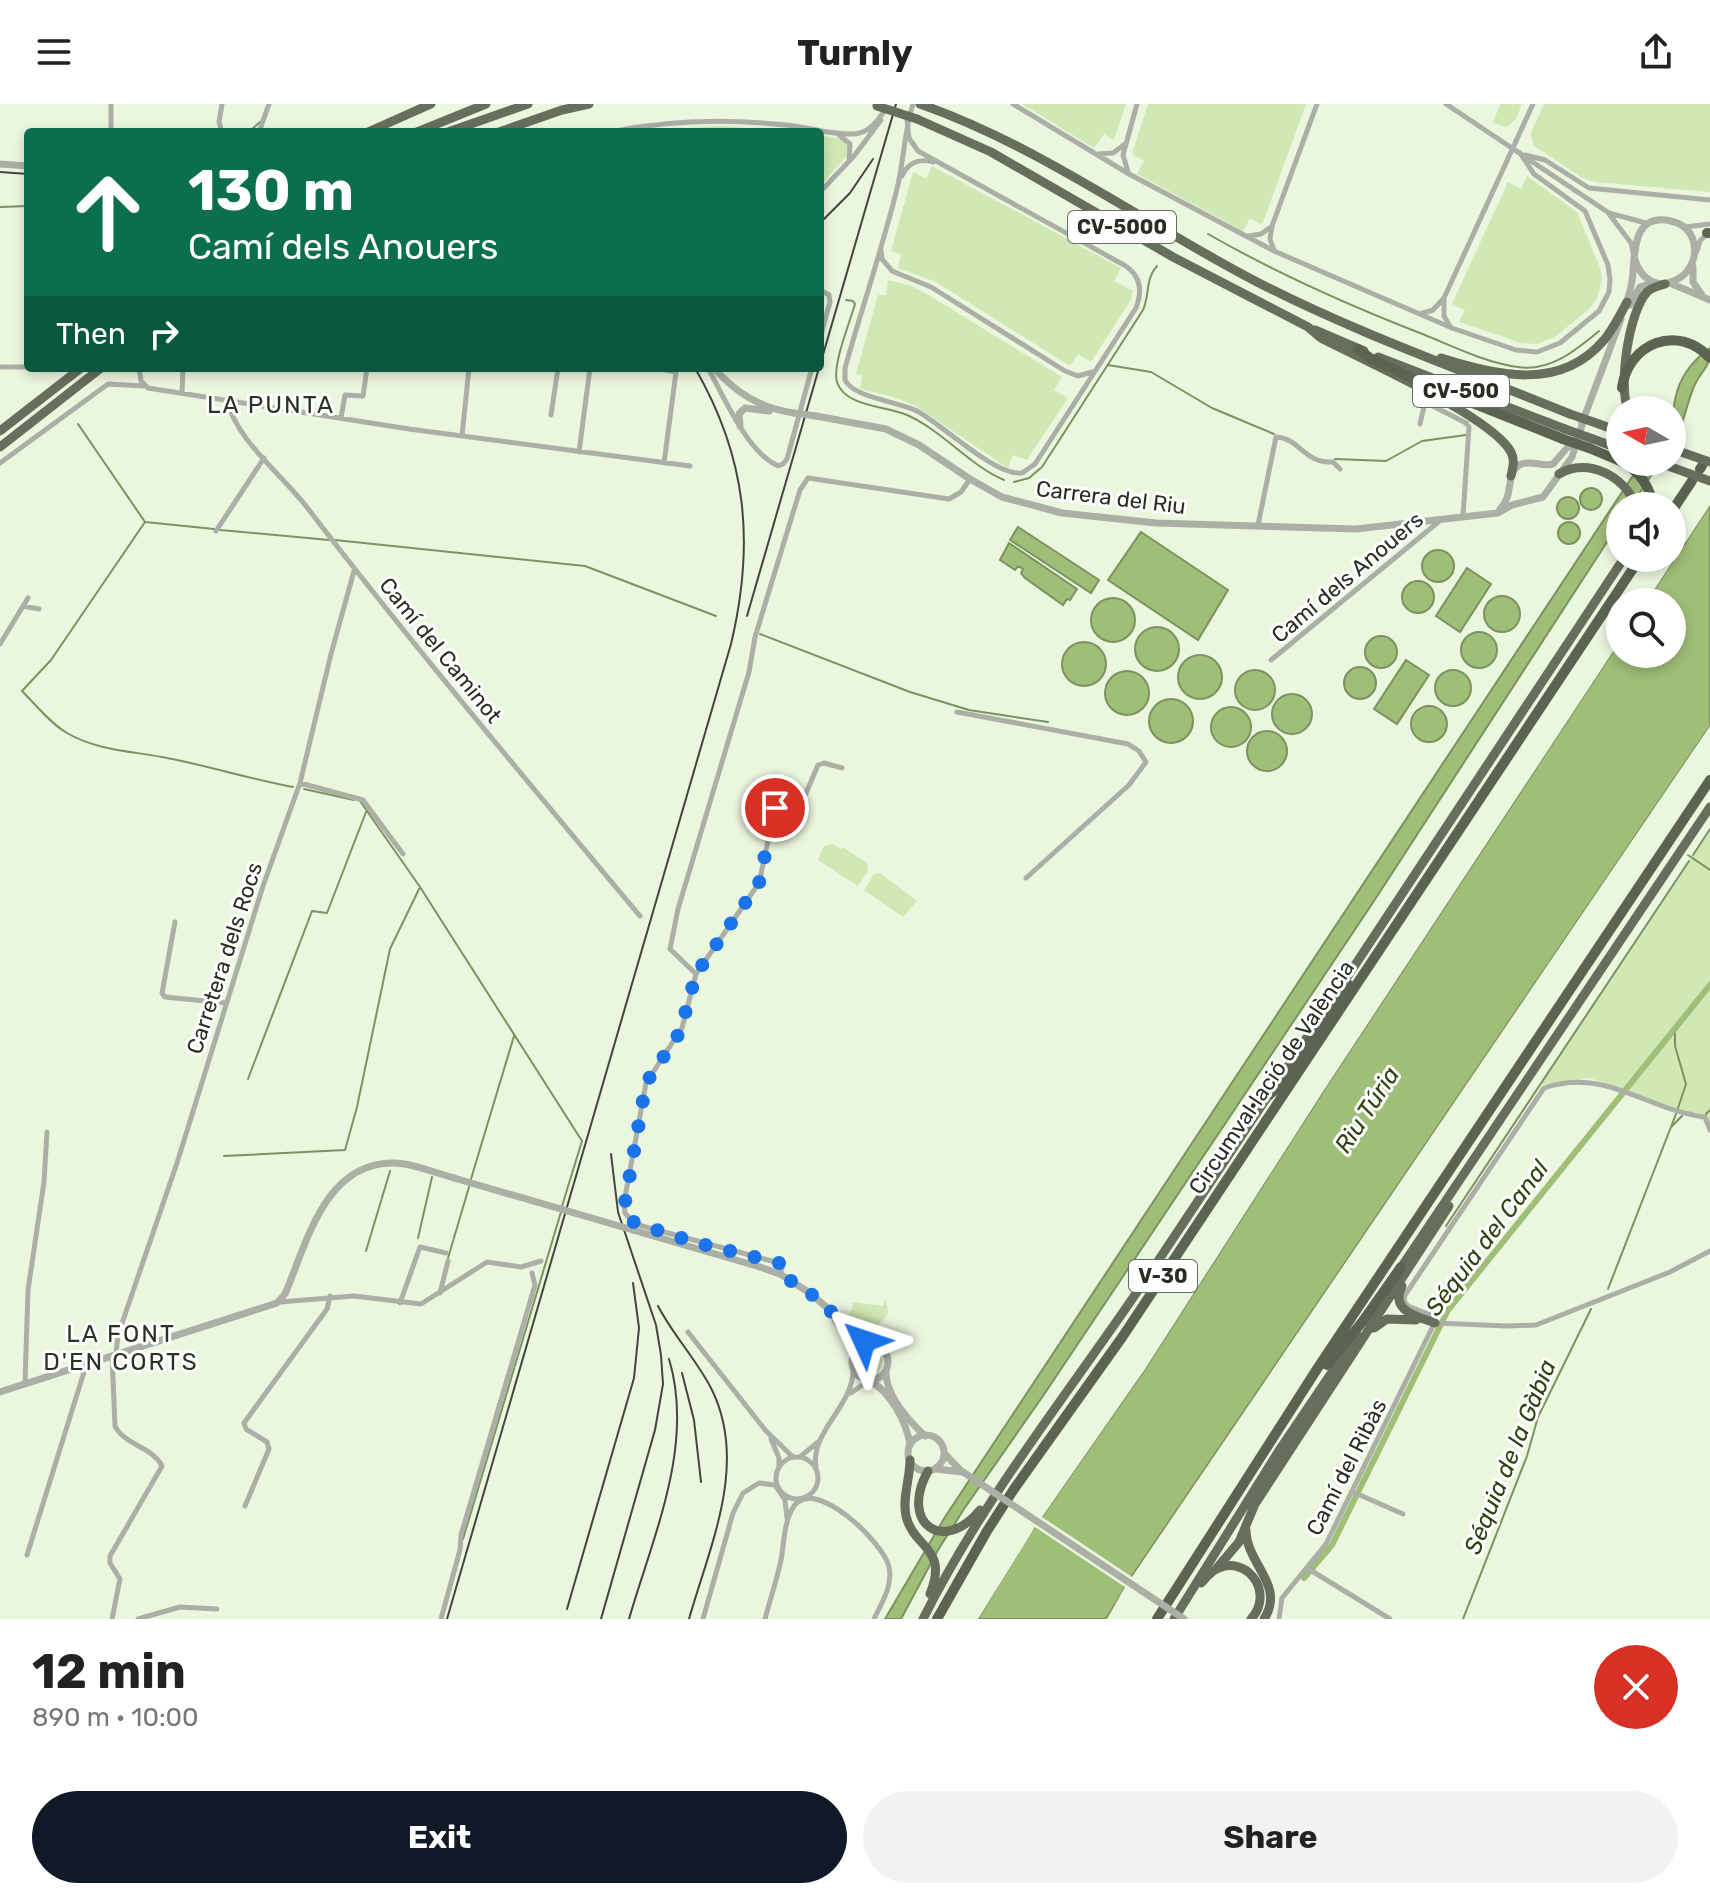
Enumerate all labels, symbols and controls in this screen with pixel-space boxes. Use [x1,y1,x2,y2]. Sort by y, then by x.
icon: menu [32,30,76,74]
icon: share [1634,30,1678,74]
text: Turnly [797,31,913,74]
text: 130 m [188,158,354,224]
icon: ahead [56,160,160,264]
road number: CV-5000 [1068,211,1176,243]
text: Camí dels Anouers [188,225,498,268]
icon: right [142,312,186,356]
text: Then [56,316,126,352]
road number: CV-500 [1413,375,1509,407]
district label: LA PUNTA [207,391,335,419]
north arrow [1606,396,1686,476]
map controls [1606,396,1686,668]
street label: Carrera del Riu [1035,475,1187,520]
button: sound [1606,492,1686,572]
street label: Camí dels Anouers [1266,506,1429,649]
street label: Camí del Caminot [374,572,508,729]
button: search [1606,588,1686,668]
pin [741,774,809,842]
icon: arrive [753,786,797,830]
street label: Carretera dels Rocs [181,859,268,1057]
street label: Circumval·lació de València [1183,955,1360,1199]
water label: Riu Túria [1329,1062,1405,1158]
water label: Séquia del Canal [1420,1154,1555,1321]
road number: V-30 [1129,1260,1197,1292]
position arrow [822,1299,906,1383]
district label: LA FONT D'EN CORTS [43,1320,199,1376]
water label: Séquia de la Gàbia [1458,1356,1562,1558]
street label: Camí del Ribàs [1301,1395,1392,1540]
text: 12 min [32,1643,186,1700]
button: close [1594,1645,1678,1729]
text: 890 m · 10:00 [32,1702,199,1733]
button: Exit [32,1791,847,1883]
button: Share [863,1791,1678,1883]

